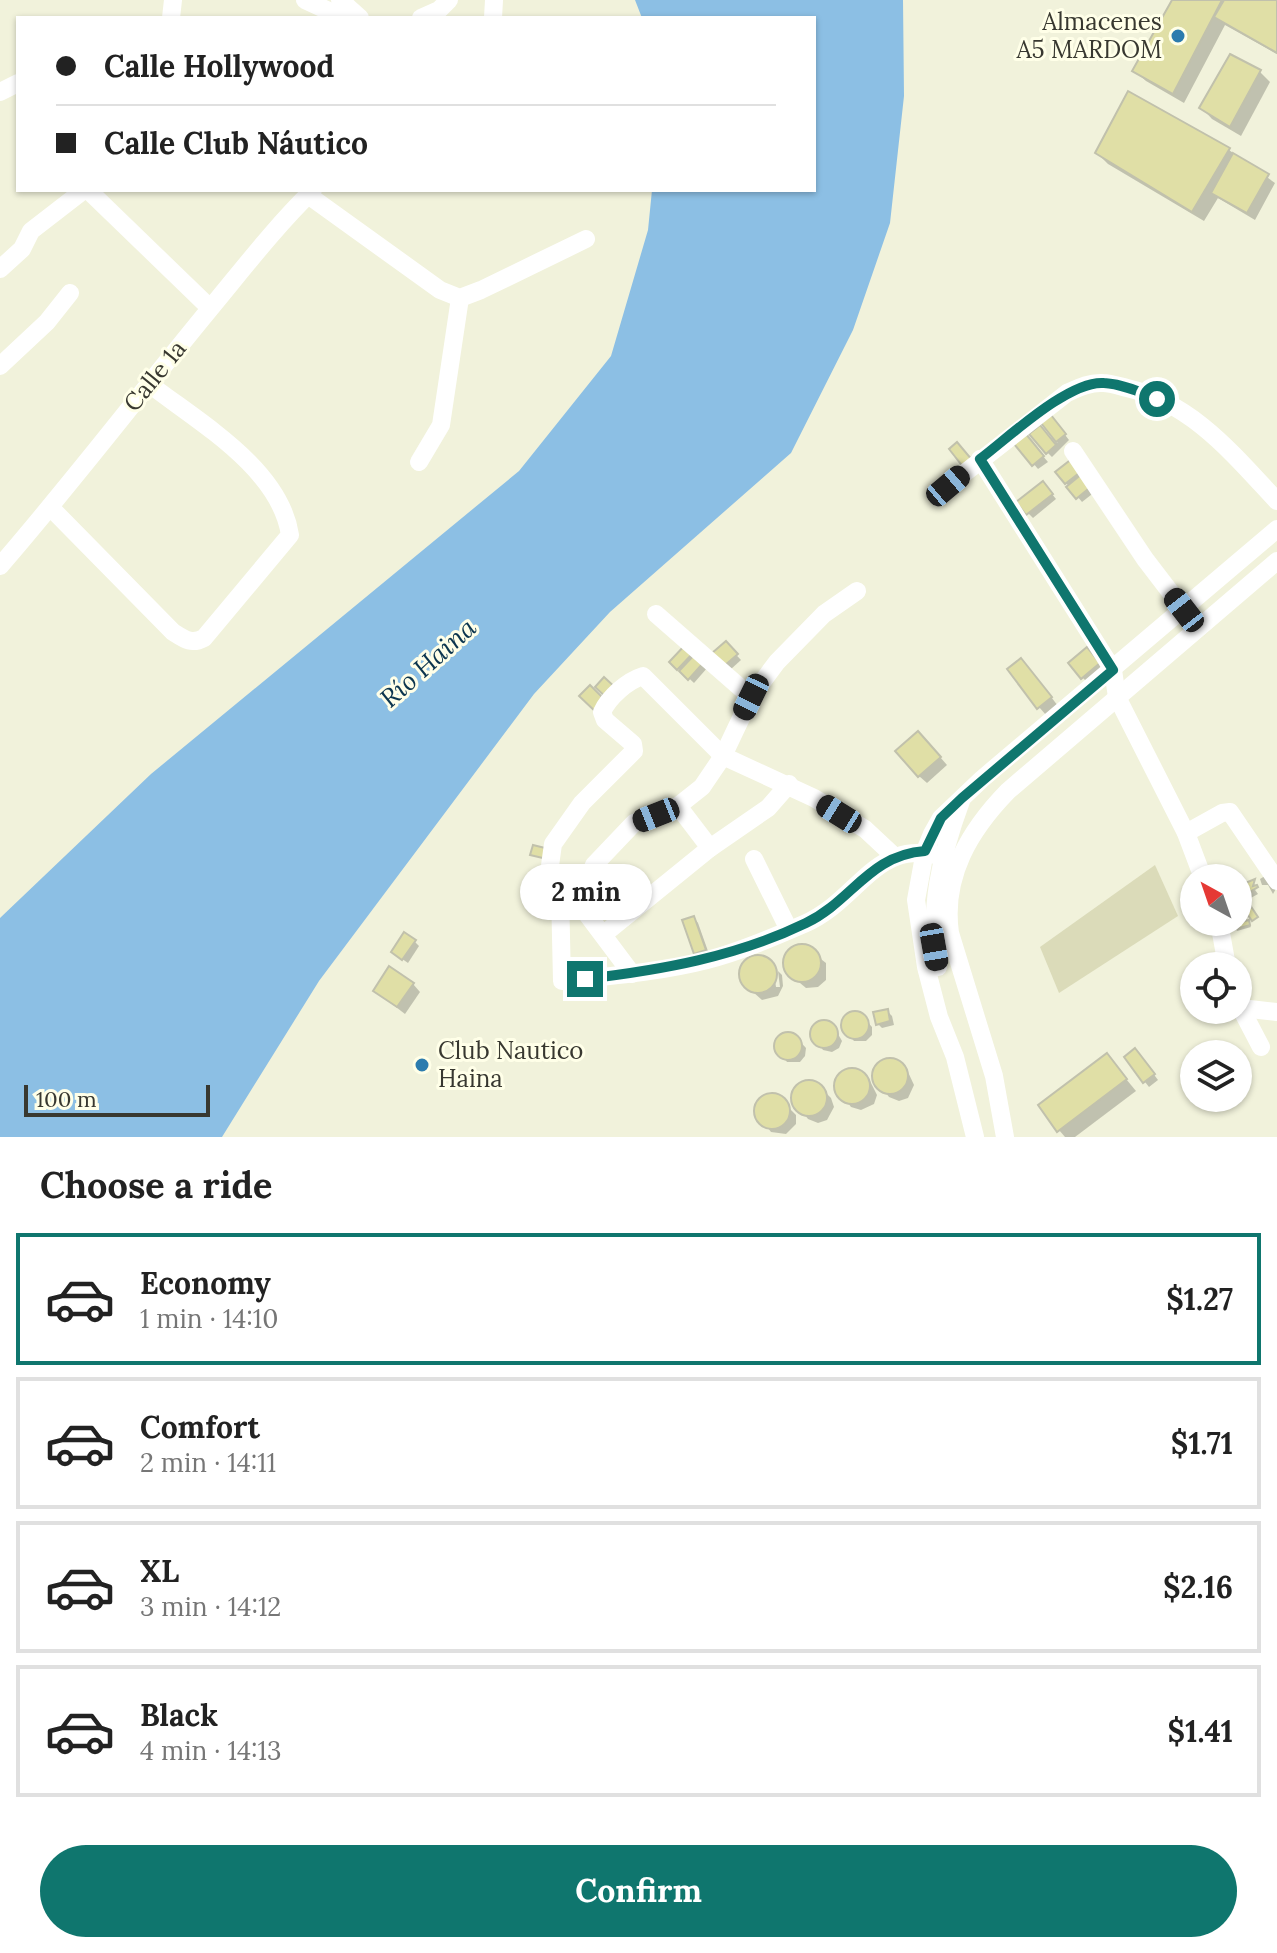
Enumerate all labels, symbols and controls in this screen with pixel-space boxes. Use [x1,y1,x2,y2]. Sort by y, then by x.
place label: Almacenes A5 MARDOM [1016,6,1162,65]
marker: Almacenes A5 MARDOM [1169,27,1187,45]
text: Calle Hollywood [104,47,334,85]
text: Calle Club Náutico [104,124,368,162]
street label: Calle 1a [117,334,193,418]
route start [1139,381,1175,417]
car [922,461,974,511]
car [1160,584,1208,636]
water label: Río Haina [373,610,483,714]
car [730,670,772,724]
car [812,791,866,837]
car [629,795,683,835]
callout: 2 min [519,863,651,919]
north arrow [1180,864,1252,936]
map controls [1180,864,1252,1112]
text: 2 min [551,875,621,908]
car [918,921,950,973]
button: locate [1180,952,1252,1024]
route end [567,961,603,997]
place label: Club Nautico Haina [438,1035,583,1094]
button: layers [1180,1040,1252,1112]
marker: Club Nautico Haina [413,1056,431,1074]
scale bar [24,1081,210,1117]
text: 100 m [36,1085,97,1113]
text: Choose a ride [40,1162,272,1208]
icon: car [44,1263,116,1335]
text: Economy [140,1264,271,1302]
text: $1.27 [1166,1280,1233,1318]
text: 1 min · 14:10 [140,1302,278,1335]
icon: car [44,1407,116,1479]
text: Comfort [140,1408,260,1446]
text: $1.71 [1171,1424,1233,1462]
text: 2 min · 14:11 [140,1446,276,1479]
icon: car [44,1551,116,1623]
text: XL [140,1552,179,1590]
text: $2.16 [1163,1568,1233,1606]
text: 3 min · 14:12 [140,1590,281,1623]
icon: car [44,1695,116,1767]
text: Black [140,1696,218,1734]
text: $1.41 [1168,1712,1233,1750]
text: 4 min · 14:13 [140,1734,281,1767]
button: Confirm [40,1845,1237,1937]

